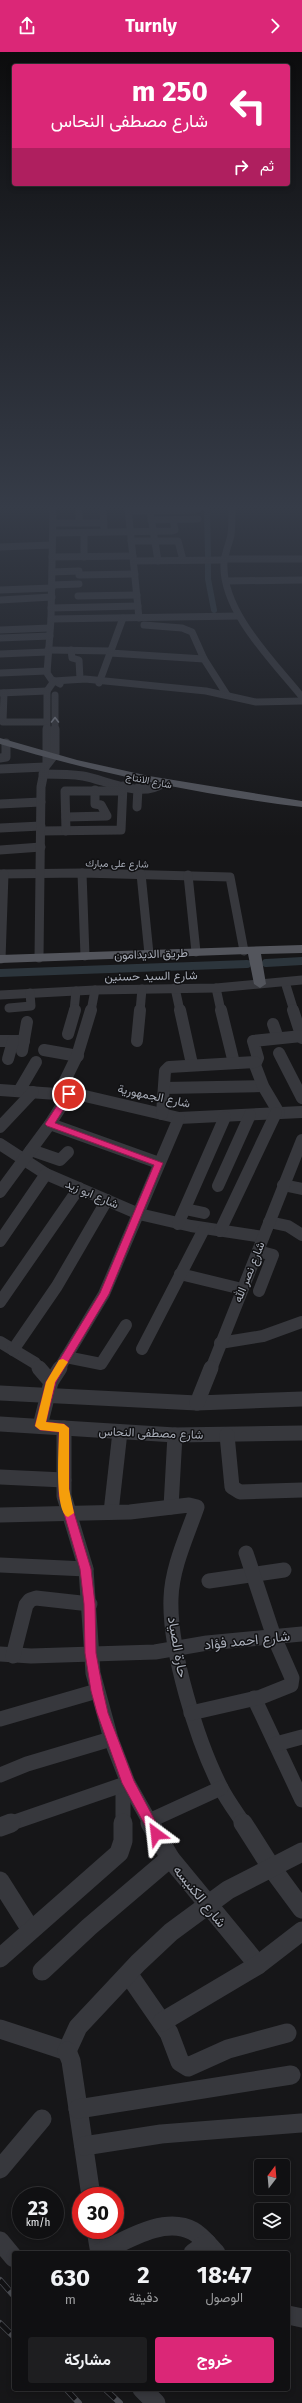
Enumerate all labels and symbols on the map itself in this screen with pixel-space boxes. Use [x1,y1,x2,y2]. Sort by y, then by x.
one-way arrow [51,717,59,723]
street label: شارع الانتاج [125,771,173,791]
street label: شارع على مبارك [85,857,149,871]
street label: طريق الديدامون [114,946,188,963]
street label: شارع السيد حسنين [104,968,198,986]
pin [52,1077,86,1111]
street label: شارع الجمهورية [116,1081,192,1112]
street label: شارع ابو زيد [63,1177,121,1213]
street label: شارع نصر الله [231,1240,269,1305]
street label: شارع مصطفى النحاس [98,1424,204,1444]
street label: حارة الصياد [164,1615,191,1679]
street label: شارع احمد فؤاد [203,1628,291,1655]
position arrow [135,1813,177,1855]
street label: شارع الكنيسه [168,1862,230,1932]
north arrow [254,2159,290,2195]
speed limit sign: 30 [72,2187,124,2239]

